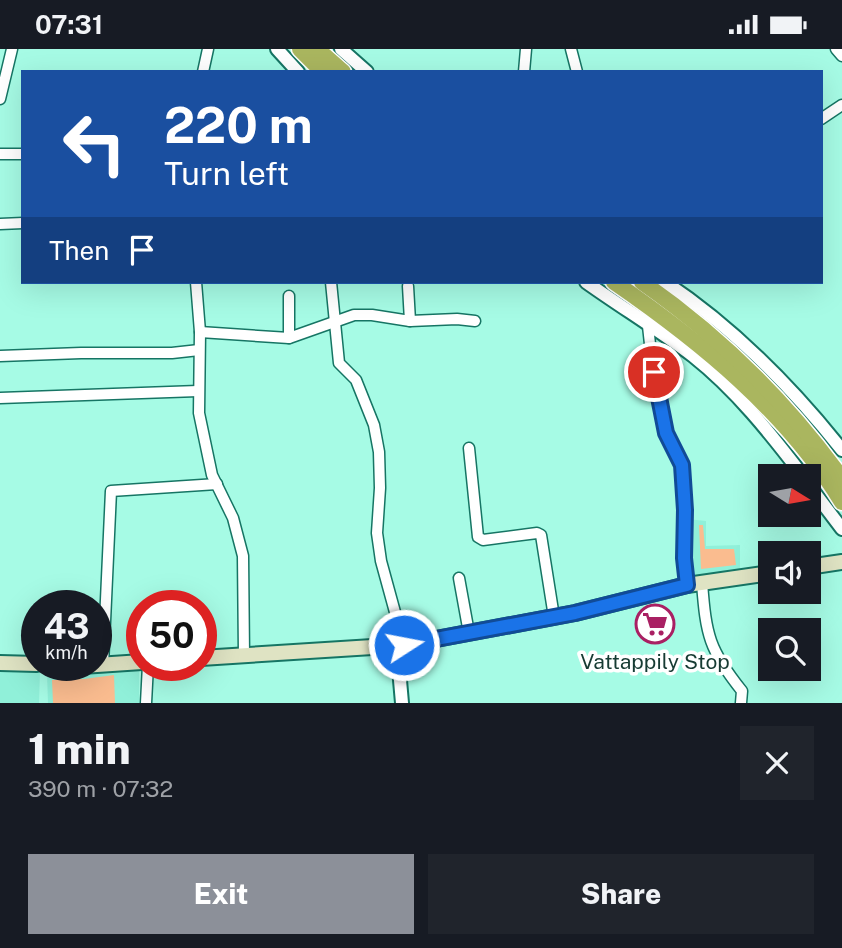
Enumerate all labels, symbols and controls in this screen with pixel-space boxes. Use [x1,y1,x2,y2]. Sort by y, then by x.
text: 07:31 [35,9,103,40]
text: 220 m [164,96,313,154]
icon: left [49,98,140,189]
text: Turn left [164,155,289,192]
icon: arrive [123,231,161,269]
text: Then [49,235,109,266]
pin [624,342,684,402]
icon: arrive [635,353,673,391]
north arrow [758,464,821,527]
map controls [758,464,821,681]
button: sound [758,541,821,604]
speed limit sign: 50 [126,590,217,681]
supermarket icon: Vattappily Stop [634,603,676,645]
text: 43 [43,606,90,647]
position arrow [367,608,441,682]
button: search [758,618,821,681]
text: km/h [45,642,88,663]
place label: Vattappily Stop [580,649,730,674]
text: 1 min [28,724,131,773]
button: close [740,726,814,800]
text: 390 m · 07:32 [28,775,173,802]
button: Exit [28,854,414,934]
button: Share [428,854,814,934]

